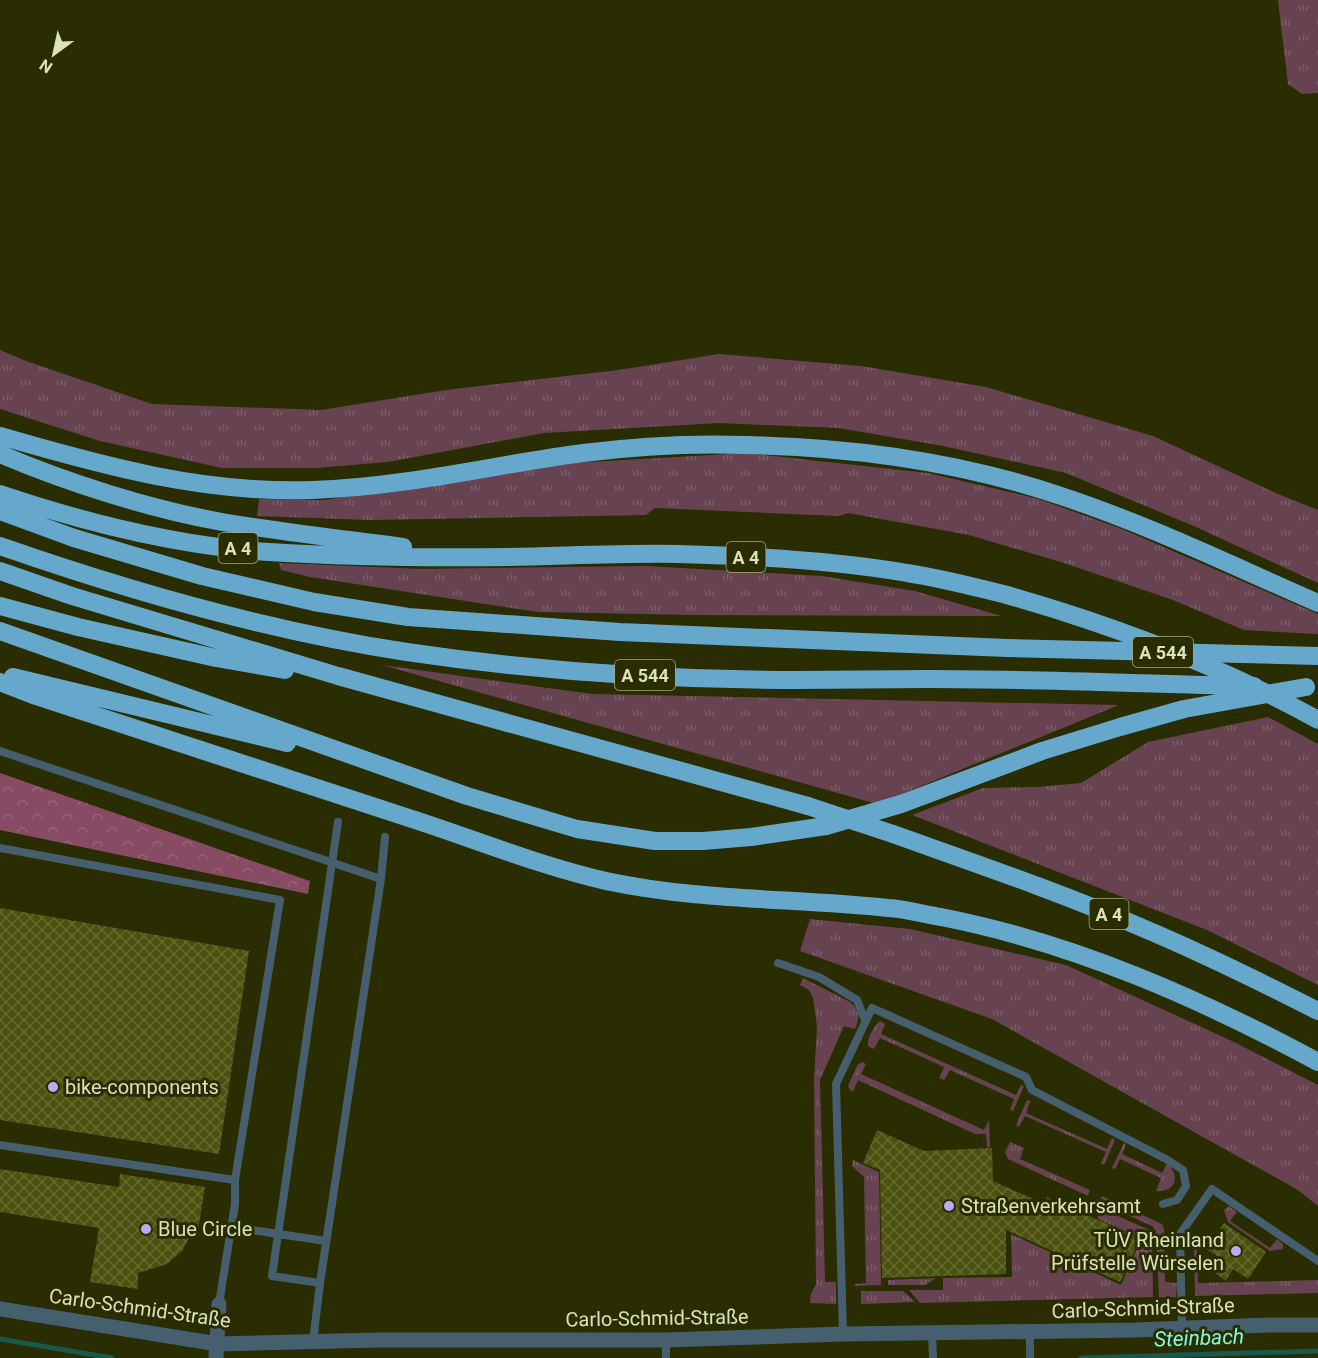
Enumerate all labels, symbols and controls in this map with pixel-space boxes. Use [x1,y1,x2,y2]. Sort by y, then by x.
north arrow [24,24,84,84]
text: N [36,55,56,77]
road number: A 4 [218,533,258,563]
road number: A 4 [726,542,766,572]
road number: A 544 [1133,637,1193,667]
road number: A 544 [615,660,675,690]
road number: A 4 [1090,899,1128,929]
place label: bike-components [65,1075,219,1099]
marker: bike-components [46,1080,60,1094]
place label: Straßenverkehrsamt [961,1194,1141,1218]
marker: Straßenverkehrsamt [942,1199,956,1213]
place label: Blue Circle [158,1217,252,1241]
marker: Blue Circle [139,1222,153,1236]
place label: TÜV Rheinland Prüfstelle Würselen [1051,1228,1224,1275]
marker: TÜV Rheinland Prüfstelle Würselen [1229,1244,1243,1258]
street label: Carlo-Schmid-Straße [48,1283,232,1333]
street label: Carlo-Schmid-Straße [1051,1293,1235,1323]
street label: Carlo-Schmid-Straße [565,1304,749,1332]
water label: Steinbach [1154,1324,1244,1352]

